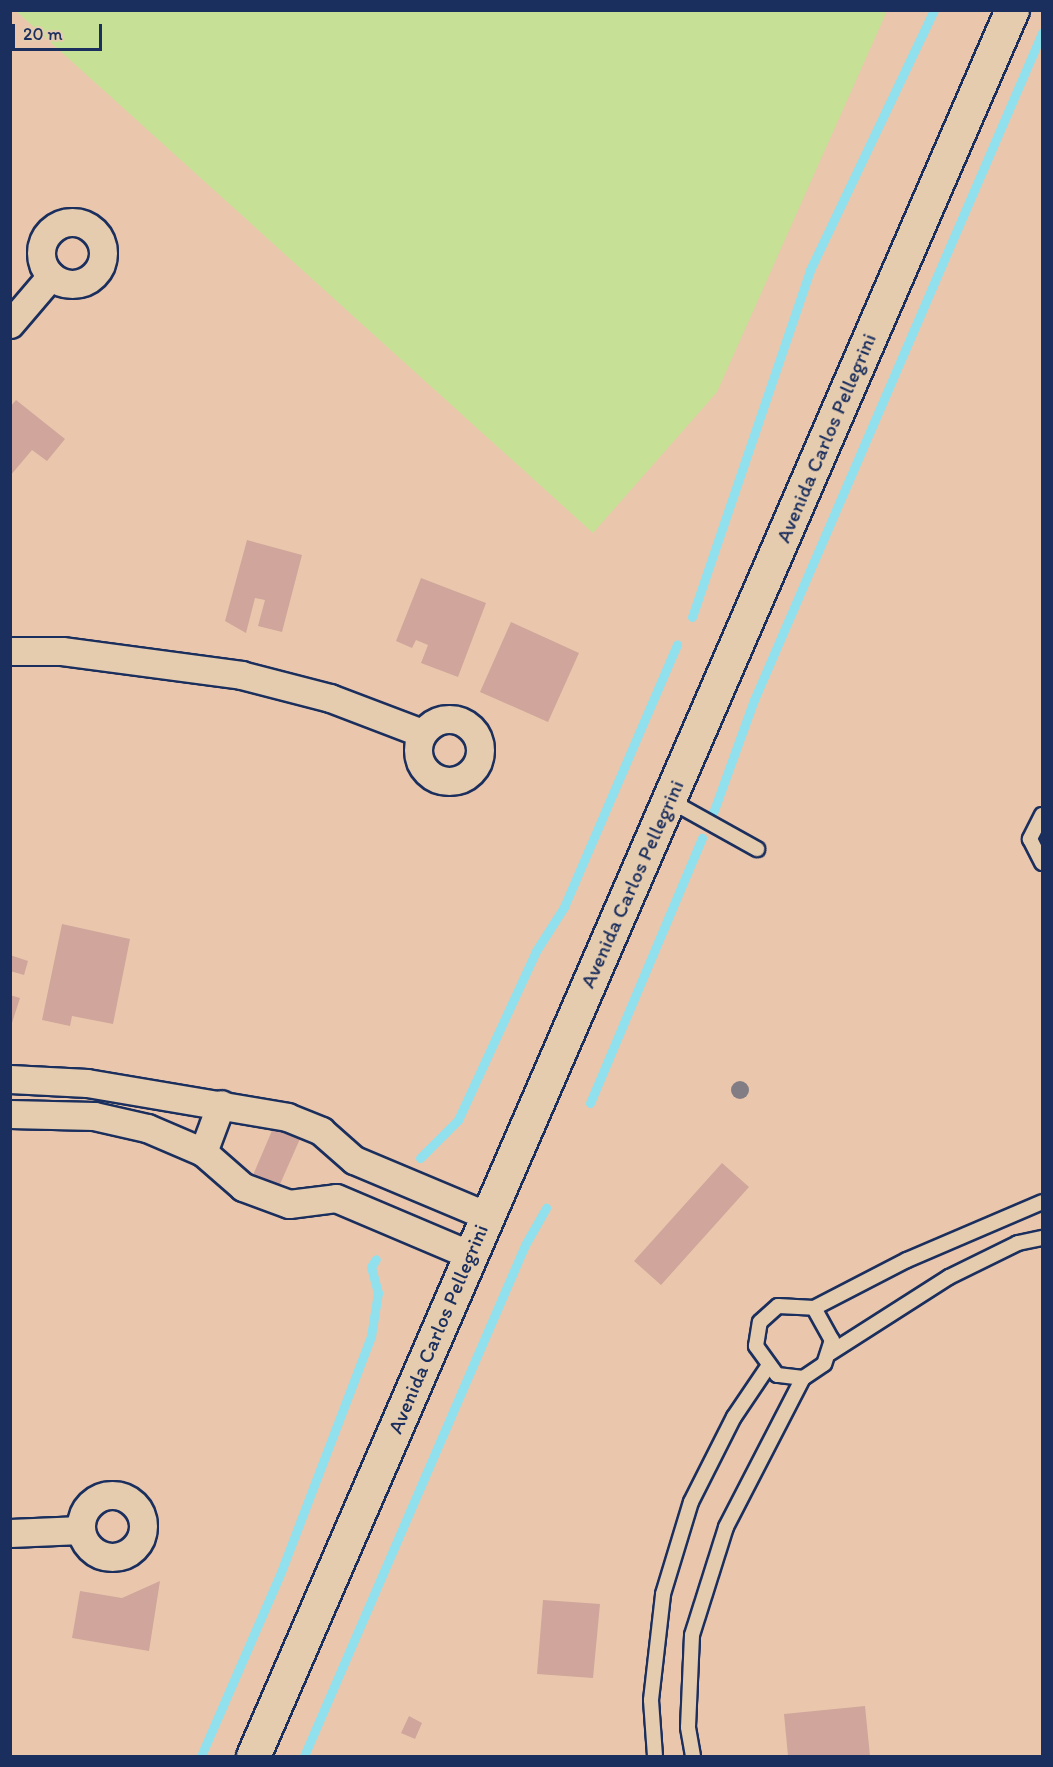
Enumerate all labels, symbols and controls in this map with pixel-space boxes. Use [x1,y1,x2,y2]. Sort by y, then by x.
scale bar [15,12,105,50]
text: 20 m [23,23,63,45]
street label: Avenida Carlos Pellegrini [771,330,881,546]
street label: Avenida Carlos Pellegrini [575,776,689,992]
street label: Avenida Carlos Pellegrini [383,1221,493,1437]

